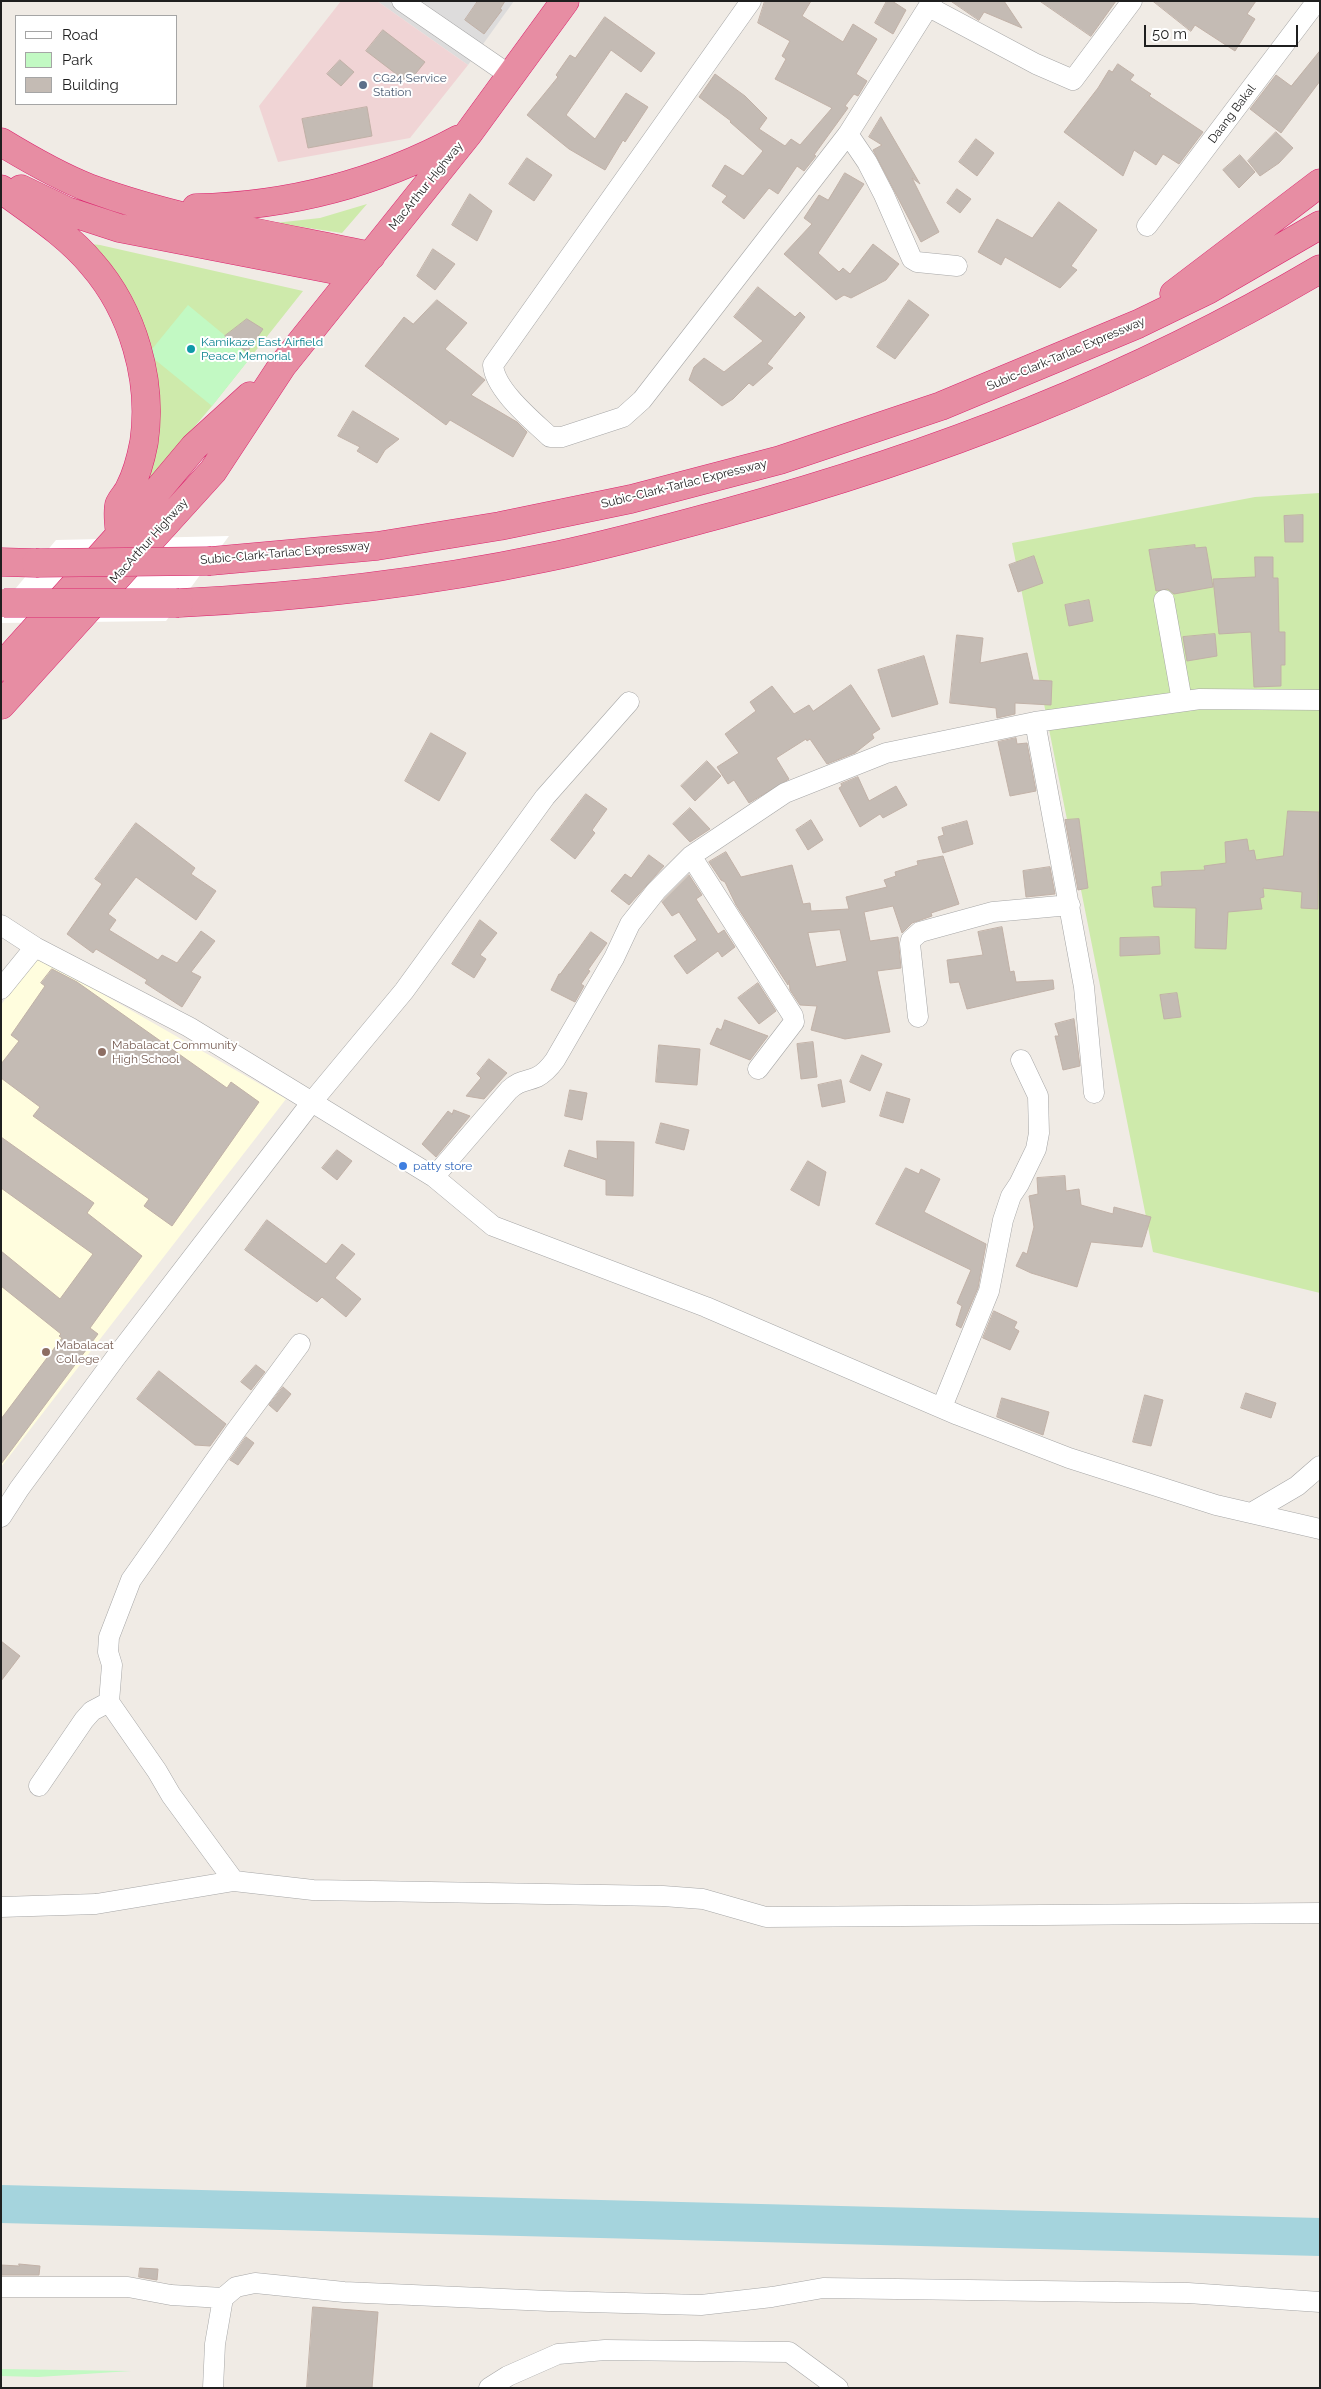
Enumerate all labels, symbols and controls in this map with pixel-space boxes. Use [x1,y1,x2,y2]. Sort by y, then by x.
legend [15,15,178,105]
scale bar [1146,15,1300,47]
text: 50 m [1152,25,1187,43]
text: Road [62,26,98,44]
text: Park [62,51,93,69]
place label: CG24 Service Station [373,71,447,99]
text: Building [62,76,119,94]
marker: CG24 Service Station [357,79,369,91]
street label: Daang Bakal [1205,82,1259,146]
street label: MacArthur Highway [386,139,466,233]
street label: Subic-Clark-Tarlac Expressway [985,314,1147,394]
place label: Kamikaze East Airfield Peace Memorial [201,335,323,363]
marker: Kamikaze East Airfield Peace Memorial [185,343,197,355]
street label: Subic-Clark-Tarlac Expressway [600,456,768,512]
street label: MacArthur Highway [107,496,191,586]
street label: Subic-Clark-Tarlac Expressway [199,538,371,568]
place label: Mabalacat Community High School [112,1038,238,1066]
marker: Mabalacat Community High School [96,1046,108,1058]
place label: patty store [413,1159,472,1173]
marker: patty store [397,1160,409,1172]
place label: Mabalacat College [56,1338,114,1366]
marker: Mabalacat College [40,1346,52,1358]

